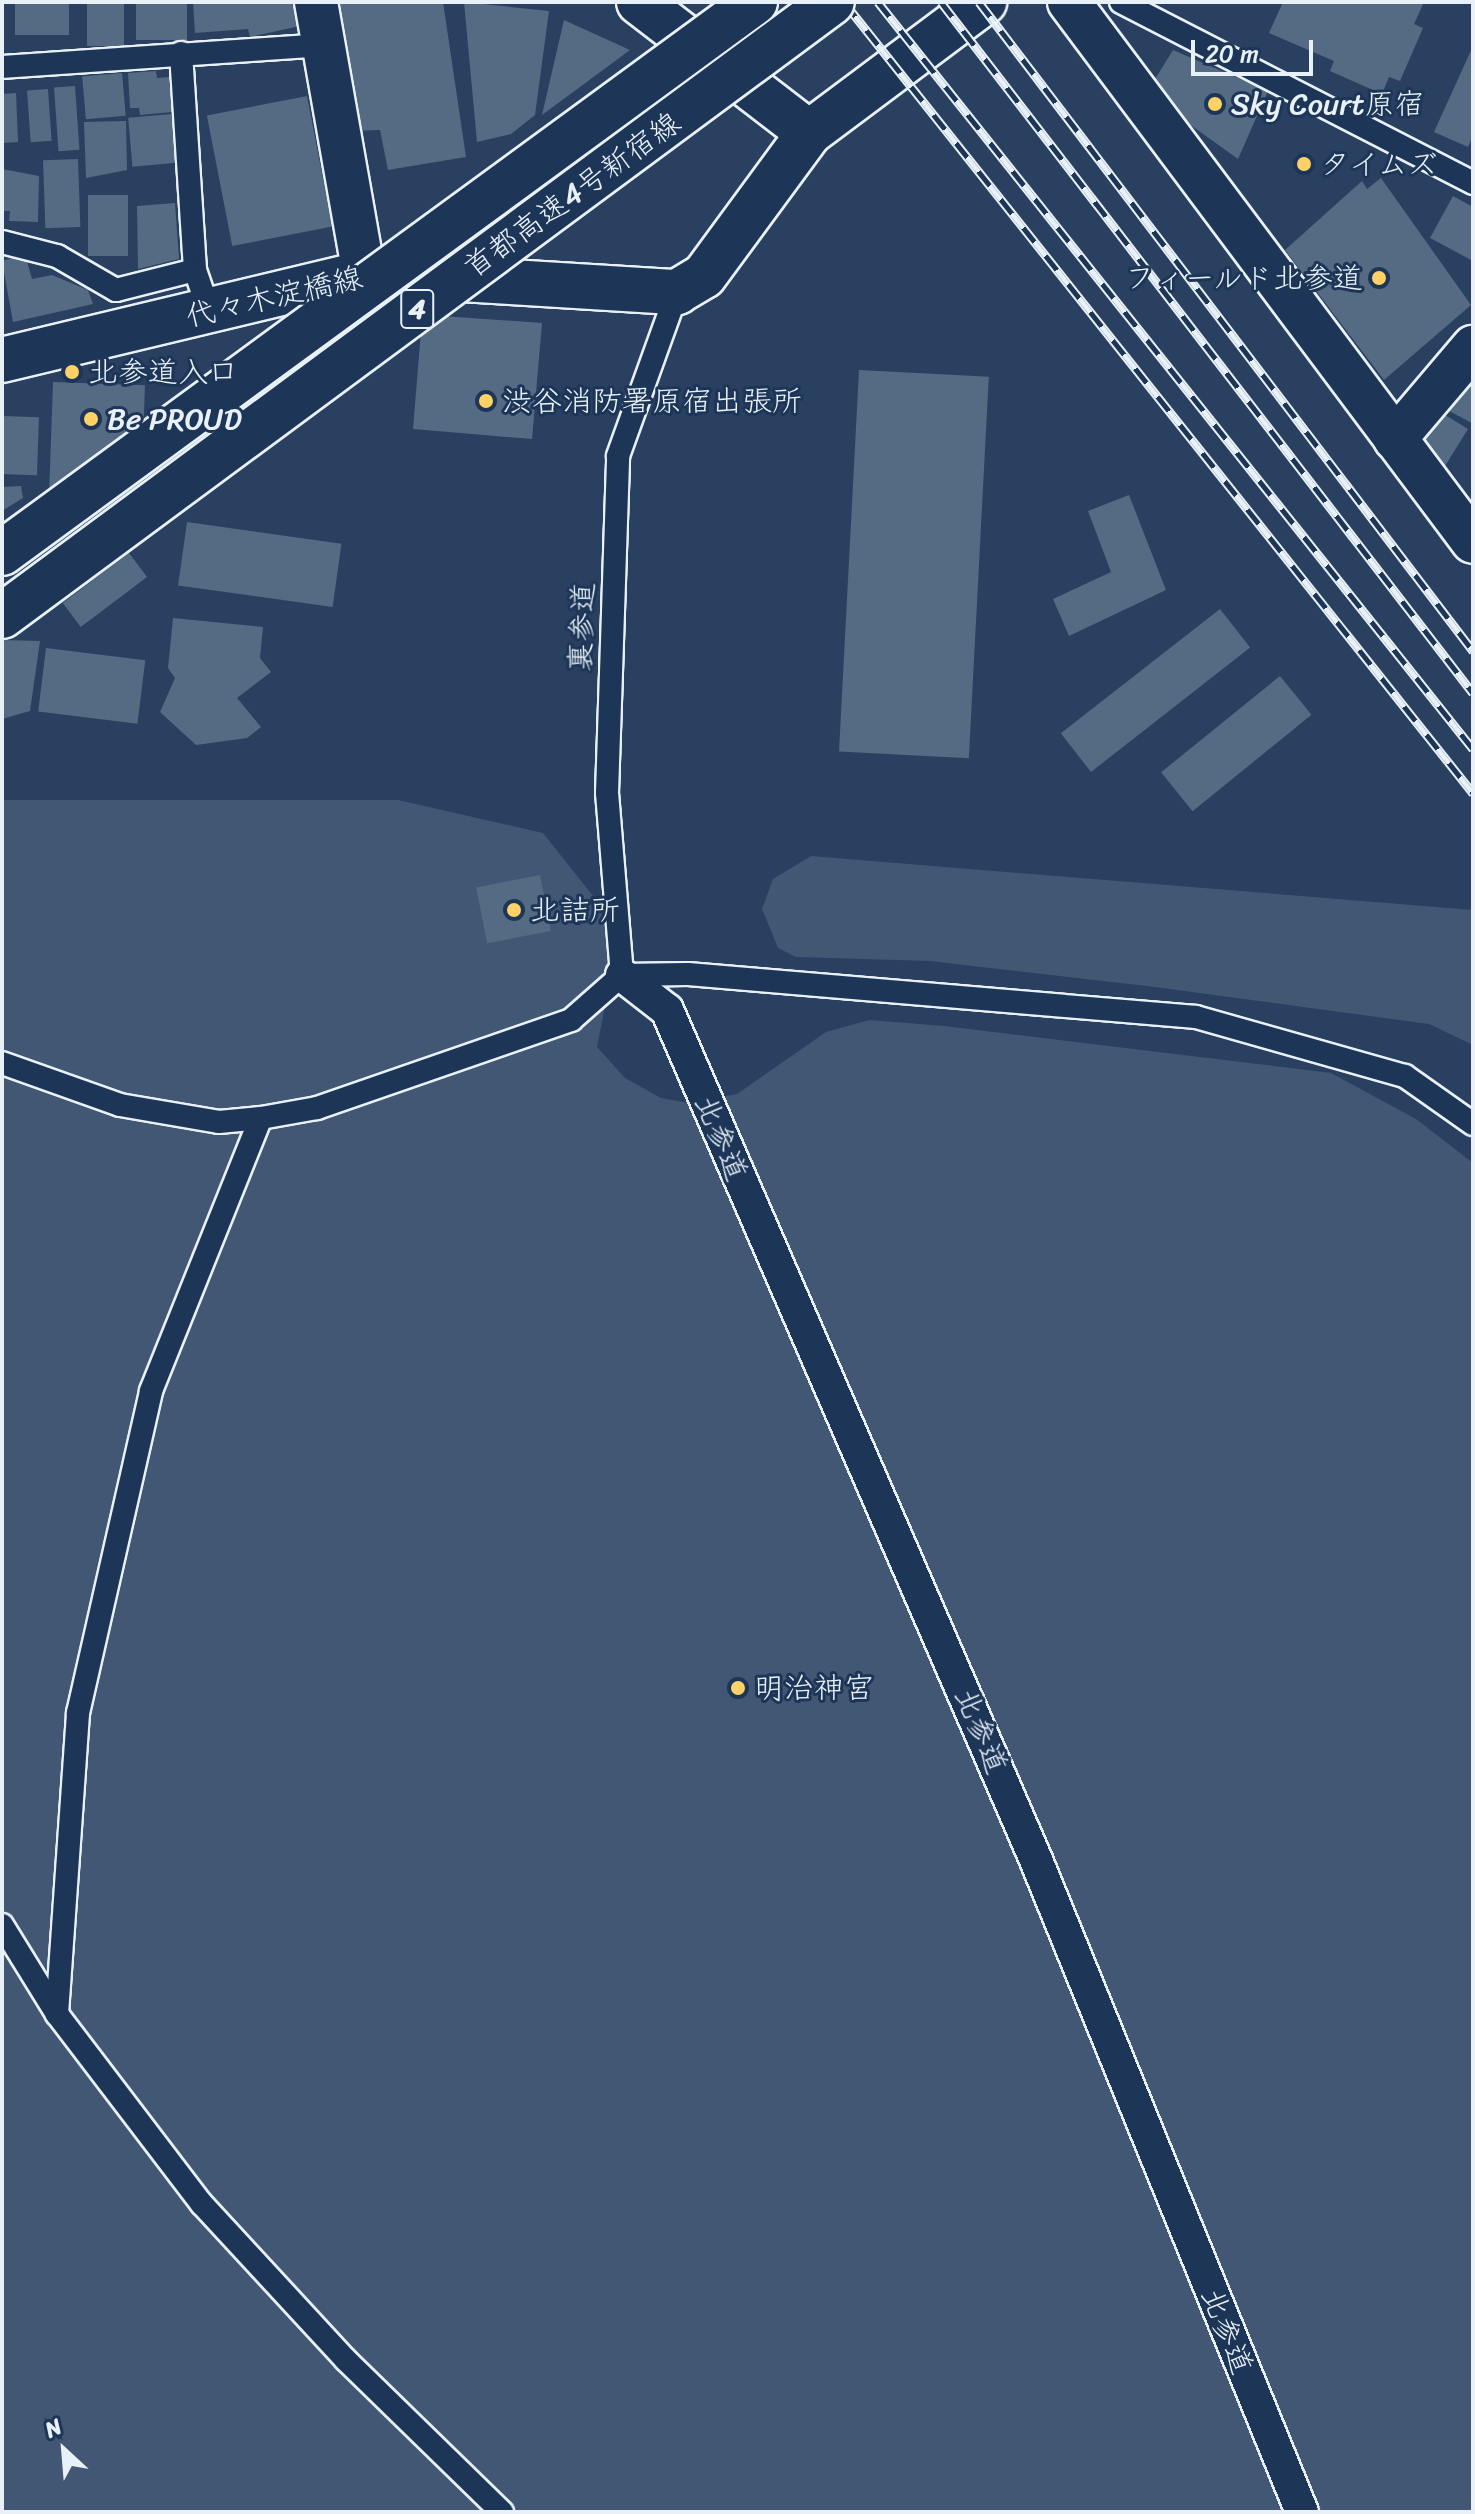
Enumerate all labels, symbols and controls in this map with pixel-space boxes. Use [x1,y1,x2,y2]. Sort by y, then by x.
scale bar [1195,24,1317,74]
text: 20 m [1205,33,1259,75]
place label: Sky Court原宿 [1231,86,1425,122]
marker: Sky Court原宿 [1206,95,1224,113]
street label: 首都高速4号新宿線 [457,104,687,286]
place label: タイムズ [1320,146,1440,182]
marker: タイムズ [1295,155,1313,173]
street label: 代々木淀橋線 [182,259,366,335]
place label: フィールド北参道 [1123,260,1363,296]
marker: フィールド北参道 [1370,269,1388,287]
road number: 4 [399,285,435,333]
place label: 北参道入口 [88,354,238,390]
marker: 北参道入口 [63,363,81,381]
place label: 渋谷消防署原宿出張所 [502,383,802,419]
marker: 渋谷消防署原宿出張所 [477,392,495,410]
place label: Be PROUD [107,401,243,437]
marker: Be PROUD [82,410,100,428]
street label: 裏参道 [562,581,602,673]
place label: 北詰所 [530,892,620,928]
marker: 北詰所 [505,901,523,919]
street label: 北参道 [687,1090,755,1186]
place label: 明治神宮 [754,1670,874,1706]
marker: 明治神宮 [729,1679,747,1697]
street label: 北参道 [947,1683,1015,1779]
street label: 北参道 [1193,2283,1261,2379]
text: N [38,2407,69,2449]
north arrow [24,2410,104,2490]

